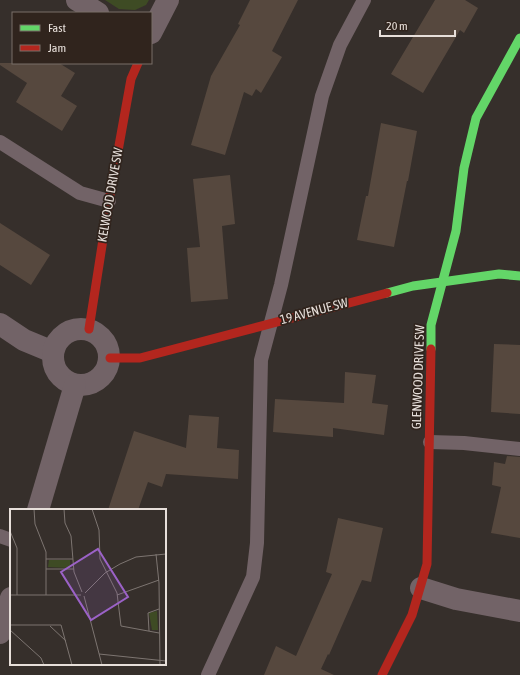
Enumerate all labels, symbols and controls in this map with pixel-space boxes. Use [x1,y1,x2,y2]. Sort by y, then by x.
legend [12,12,152,64]
scale bar [380,12,455,38]
text: 20 m [386,19,408,33]
text: Fast [48,21,66,35]
text: Jam [48,41,66,55]
street label: KELWOOD DRIVE SW [94,146,126,243]
street label: 19 AVENUE SW [278,295,350,327]
street label: GLENWOOD DRIVE SW [409,324,427,429]
inset map [10,509,166,665]

